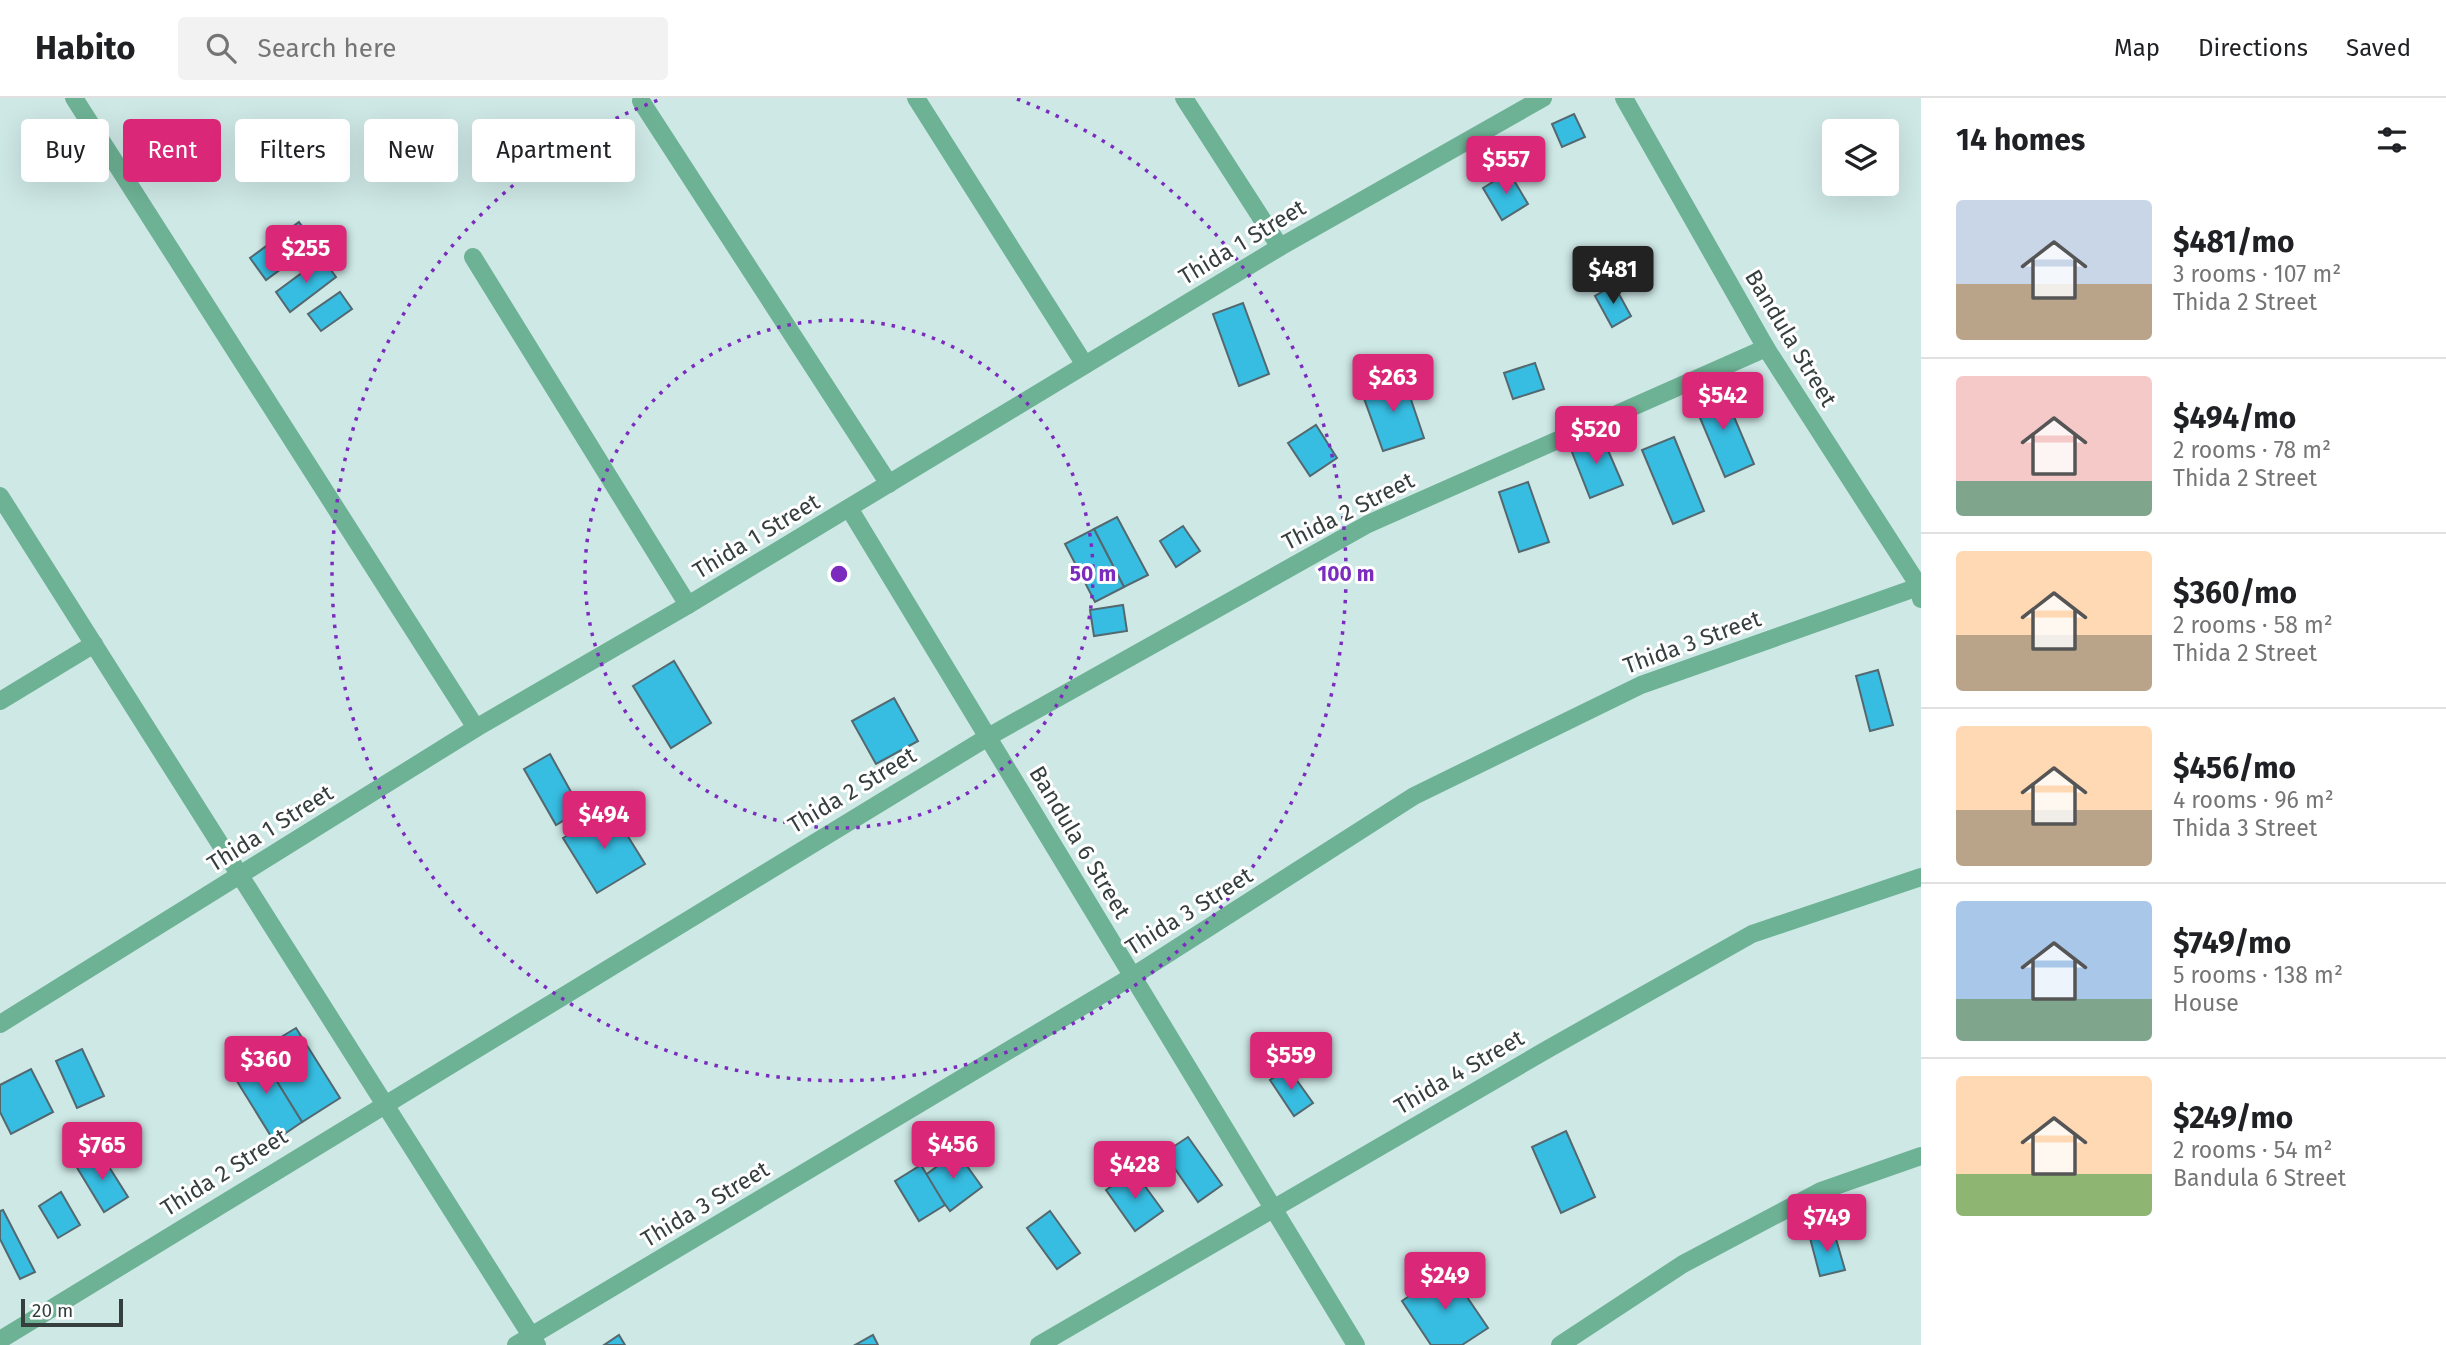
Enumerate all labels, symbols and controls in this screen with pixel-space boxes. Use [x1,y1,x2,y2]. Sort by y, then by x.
search box [178,17,668,80]
text: Habito [35,28,136,68]
icon: search [202,29,240,67]
text: Search here [258,33,396,64]
text: Map [2114,34,2160,62]
text: Directions [2198,34,2308,62]
text: Saved [2346,34,2411,62]
chip: Buy [21,119,109,182]
chip: Rent [123,119,221,182]
chip: Filters [235,119,350,182]
chip: New [364,119,458,182]
chip: Apartment [472,119,635,182]
map controls [1822,119,1899,196]
button: layers [1822,119,1899,196]
icon: filters [2373,121,2411,159]
text: 14 homes [1956,122,2085,158]
pin: $557 [1465,136,1547,196]
text: $557 [1482,145,1530,173]
street label: Thida 1 Street [1174,193,1311,291]
text: $481/mo [2173,224,2294,260]
pin: $255 [265,226,347,285]
icon: home [2012,228,2096,312]
text: $255 [282,234,330,262]
pin: $481 [1572,246,1654,306]
text: $481 [1589,255,1637,283]
text: 3 rooms · 107 m² [2173,260,2341,288]
street label: Bandula Street [1739,264,1843,412]
text: Thida 2 Street [2173,288,2317,316]
pin: $263 [1352,354,1434,414]
text: $263 [1369,363,1418,391]
pin: $542 [1682,372,1764,432]
text: $542 [1698,381,1748,409]
text: $494/mo [2173,400,2296,436]
icon: home [2012,404,2096,488]
pin: $520 [1555,406,1637,466]
text: $520 [1571,415,1621,443]
text: 2 rooms · 78 m² [2173,436,2331,464]
text: Thida 2 Street [2173,464,2317,492]
street label: Thida 2 Street [1277,466,1419,556]
street label: Thida 1 Street [688,487,825,585]
text: 50 m [1070,561,1116,587]
text: 100 m [1317,561,1375,587]
centre of rings [827,562,851,586]
text: $360/mo [2173,575,2297,611]
icon: home [2012,579,2096,663]
street label: Thida 3 Street [1619,604,1765,680]
text: 2 rooms · 58 m² [2173,611,2333,639]
text: Thida 2 Street [2173,639,2317,667]
street label: Thida 2 Street [783,741,922,839]
text: $456/mo [2173,750,2296,786]
icon: home [2012,754,2096,838]
street label: Bandula 6 Street [1023,761,1137,924]
street label: Thida 1 Street [202,778,339,878]
text: 4 rooms · 96 m² [2173,786,2334,814]
pin: $494 [563,792,645,851]
text: $494 [579,800,629,828]
text: Thida 3 Street [2173,814,2317,842]
street label: Thida 3 Street [1120,861,1258,961]
text: $749/mo [2173,925,2291,961]
icon: home [2012,929,2096,1013]
text: 5 rooms · 138 m² [2173,961,2343,989]
text: House [2173,989,2239,1017]
street label: Thida 4 Street [1389,1023,1529,1120]
pin: $559 [1250,1032,1332,1092]
pin: $360 [225,1037,307,1096]
text: $559 [1266,1041,1316,1069]
text: $360 [240,1045,292,1073]
text: $249/mo [2173,1100,2293,1136]
icon: home [2012,1104,2096,1188]
pin: $765 [61,1122,143,1182]
street label: Thida 2 Street [155,1122,293,1222]
pin: $456 [912,1122,994,1181]
text: $456 [928,1130,978,1158]
text: $765 [78,1131,126,1159]
text: 2 rooms · 54 m² [2173,1136,2332,1164]
pin: $428 [1094,1142,1176,1201]
text: $428 [1110,1150,1160,1178]
street label: Thida 3 Street [636,1155,775,1253]
text: Bandula 6 Street [2173,1164,2346,1192]
pin: $749 [1786,1194,1868,1254]
text: $749 [1803,1203,1851,1231]
pin: $249 [1404,1252,1486,1312]
text: $249 [1420,1261,1470,1289]
scale bar [21,1296,122,1328]
text: 20 m [32,1299,73,1322]

